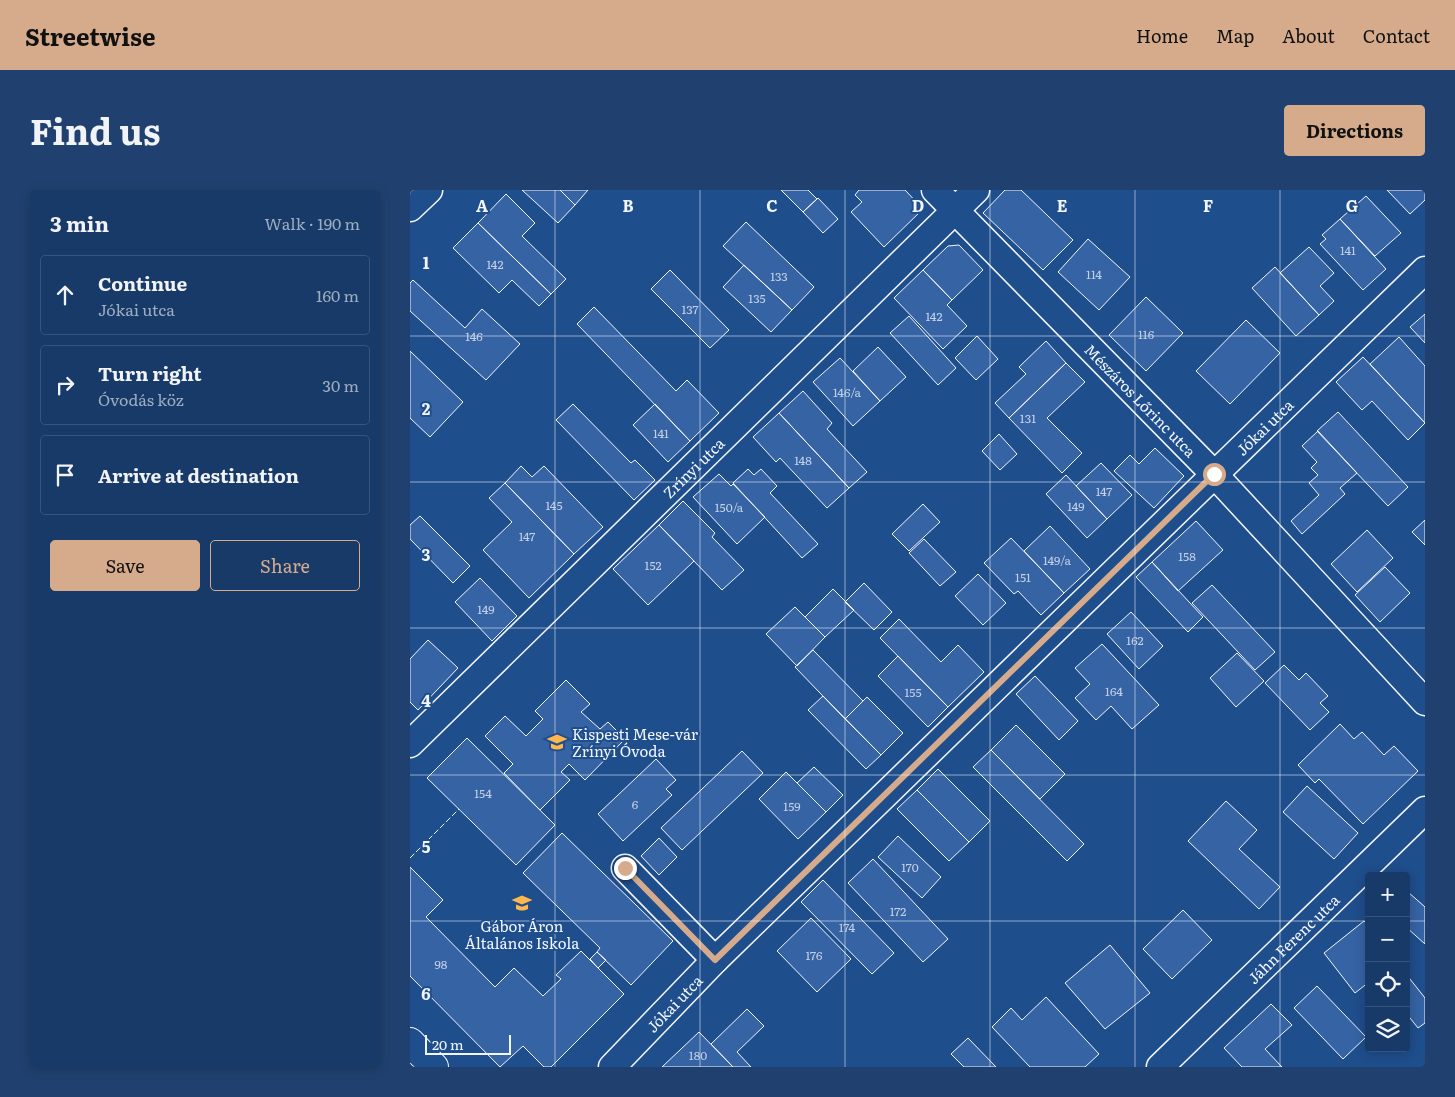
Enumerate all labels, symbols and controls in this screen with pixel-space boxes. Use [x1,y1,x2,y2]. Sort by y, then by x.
text: Streetwise [25,18,155,53]
text: Home [1136,22,1188,49]
text: Map [1216,22,1254,49]
text: About [1282,22,1335,49]
text: Contact [1363,22,1430,49]
text: Find us [30,104,160,156]
button: Directions [1284,105,1425,156]
text: A [476,193,488,217]
text: B [622,193,634,217]
text: C [766,193,778,217]
text: D [912,193,924,217]
text: E [1057,193,1068,217]
text: F [1203,193,1213,217]
text: G [1346,193,1358,217]
text: 3 min [50,207,109,238]
text: Walk · 190 m [264,211,360,235]
house number: 141 [1340,241,1356,259]
text: 1 [423,250,430,274]
house number: 142 [486,255,504,273]
house number: 114 [1086,265,1102,283]
house number: 133 [770,267,788,285]
text: Continue [98,269,187,297]
icon: ahead [51,281,79,309]
text: 160 m [316,283,359,307]
house number: 135 [748,289,766,307]
text: Jókai utca [98,297,175,321]
house number: 137 [681,300,699,318]
house number: 142 [925,307,943,325]
house number: 116 [1138,325,1155,343]
house number: 146 [465,327,483,345]
street label: Mészáros Lőrinc utca [1080,338,1203,462]
text: Turn right [98,359,202,387]
icon: right [51,371,79,399]
text: 30 m [322,373,359,397]
house number: 146/a [833,383,862,401]
text: Óvodás köz [98,387,184,411]
street label: Jókai utca [1230,392,1299,460]
text: 2 [422,396,431,420]
house number: 131 [1020,409,1036,427]
house number: 141 [653,424,669,442]
street label: Zrínyi utca [657,431,730,503]
house number: 148 [794,451,812,469]
icon: arrive [51,461,79,489]
text: Arrive at destination [98,461,299,489]
route start [1203,463,1226,486]
house number: 147 [1096,482,1112,500]
house number: 145 [545,496,563,514]
house number: 149 [1067,497,1085,515]
house number: 150/a [715,498,744,516]
house number: 147 [519,527,535,545]
button: Save [50,540,200,591]
button: Share [210,540,360,591]
text: 3 [422,542,431,566]
house number: 158 [1178,547,1196,565]
house number: 149/a [1043,551,1071,569]
house number: 152 [645,556,661,574]
house number: 151 [1015,568,1031,586]
house number: 149 [477,600,495,618]
house number: 162 [1126,631,1144,649]
house number: 164 [1105,682,1123,700]
house number: 155 [904,683,922,701]
text: 4 [421,688,431,712]
place label: Kispesti Mese-vár Zrínyi Óvoda [572,722,698,762]
school or university icon: Kispesti Mese-vár Zrínyi Óvoda [546,731,568,753]
house number: 154 [474,784,492,802]
house number: 6 [632,795,639,813]
house number: 159 [783,797,801,815]
text: 5 [422,834,431,858]
route end [614,857,637,880]
house number: 170 [901,858,919,876]
map controls [1365,872,1410,1052]
button: + [1365,872,1410,917]
street label: Jáhn Ferenc utca [1242,887,1345,988]
school or university icon: Gábor Áron Általános Iskola [511,892,533,914]
house number: 172 [890,902,906,920]
place label: Gábor Áron Általános Iskola [465,914,580,954]
button: − [1365,917,1410,962]
house number: 174 [839,918,856,936]
house number: 176 [805,946,823,964]
house number: 98 [435,955,448,973]
button: locate [1365,962,1410,1007]
street label: Jókai utca [640,968,708,1037]
text: 6 [421,981,431,1005]
button: layers [1365,1007,1410,1052]
scale bar [425,1032,511,1055]
text: 20 m [432,1034,464,1054]
house number: 180 [689,1046,707,1064]

